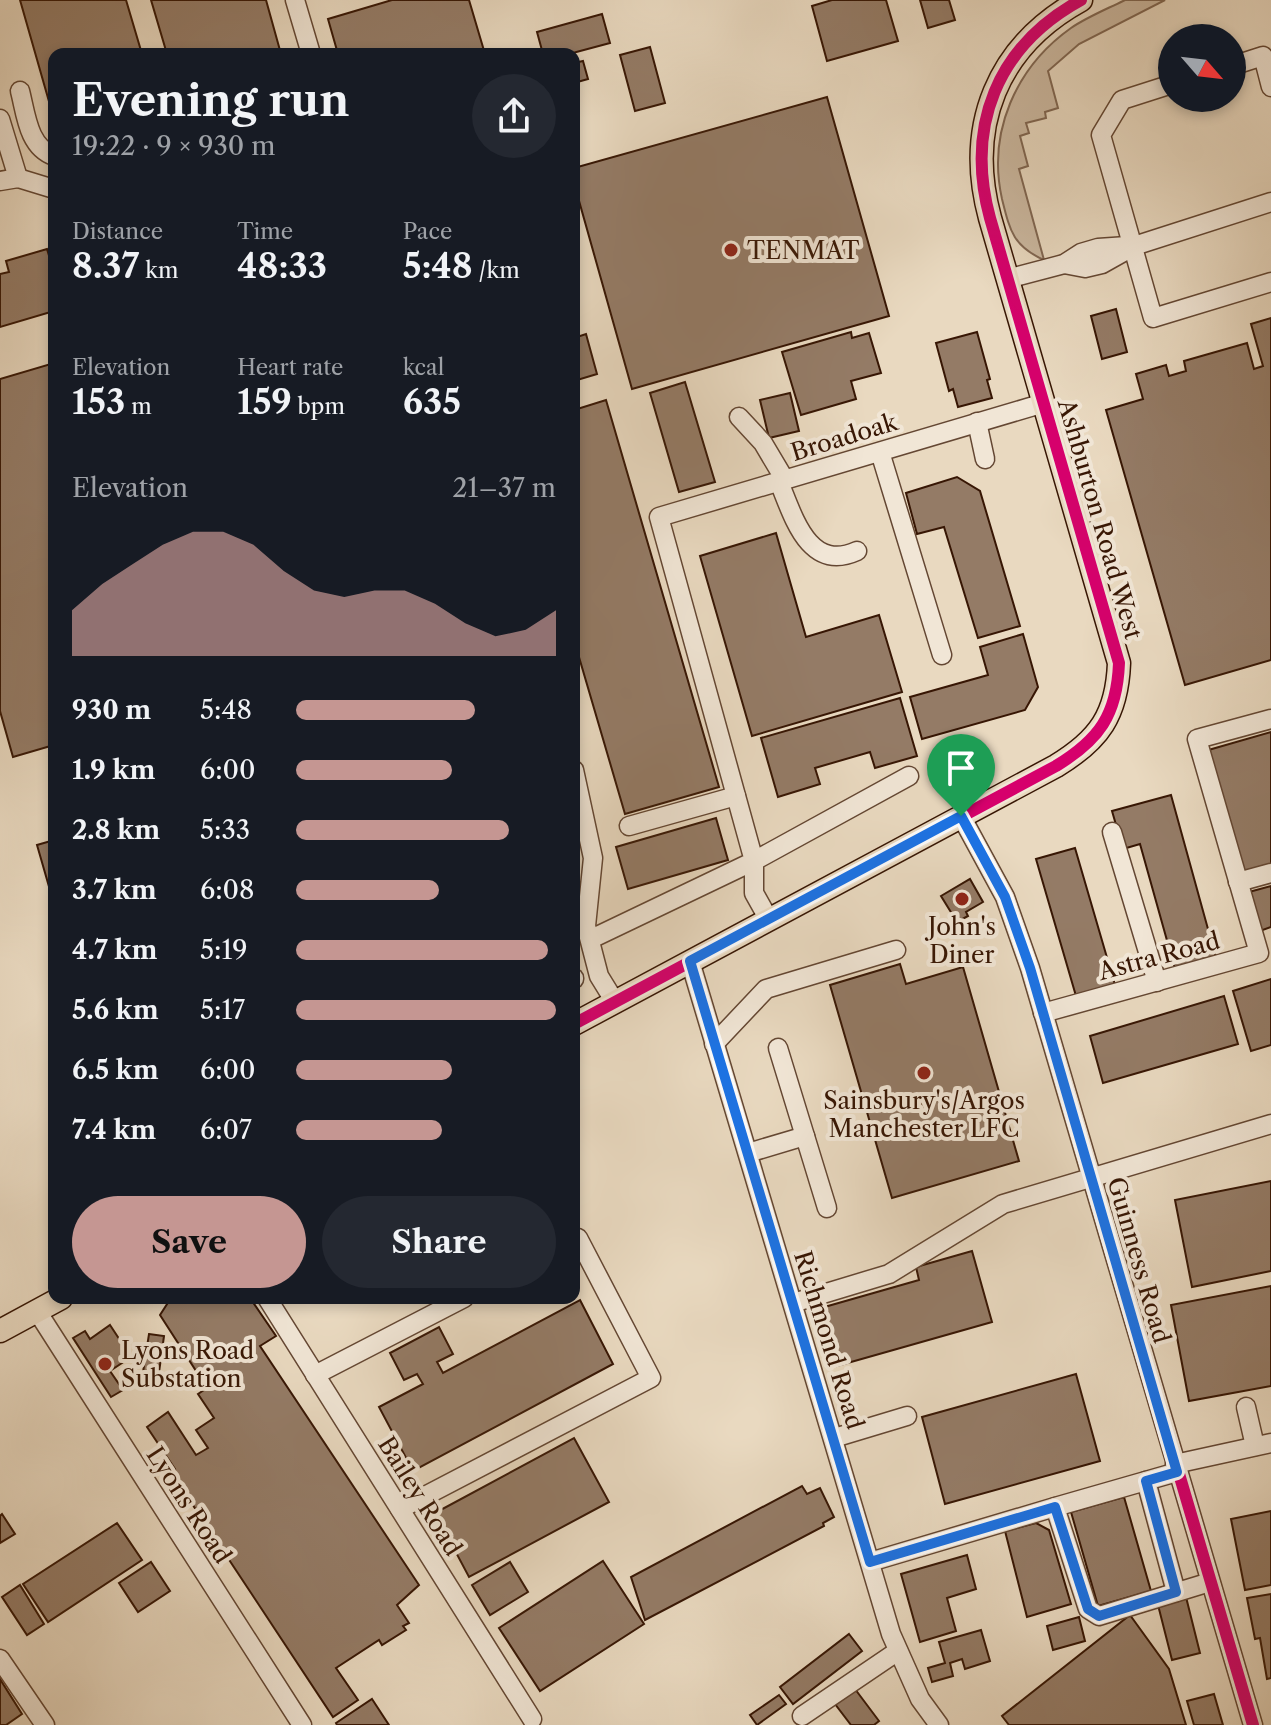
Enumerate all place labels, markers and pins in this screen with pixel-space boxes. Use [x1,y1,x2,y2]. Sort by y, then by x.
place label: TENMAT [747,236,860,265]
marker: TENMAT [722,241,740,259]
pin [927,734,995,816]
marker: John's Diner [953,890,971,908]
place label: John's Diner [924,912,996,969]
marker: Sainsbury's/Argos Manchester LFC [915,1064,933,1082]
place label: Sainsbury's/Argos Manchester LFC [823,1086,1025,1143]
place label: Lyons Road Substation [121,1336,255,1393]
marker: Lyons Road Substation [96,1355,114,1373]

